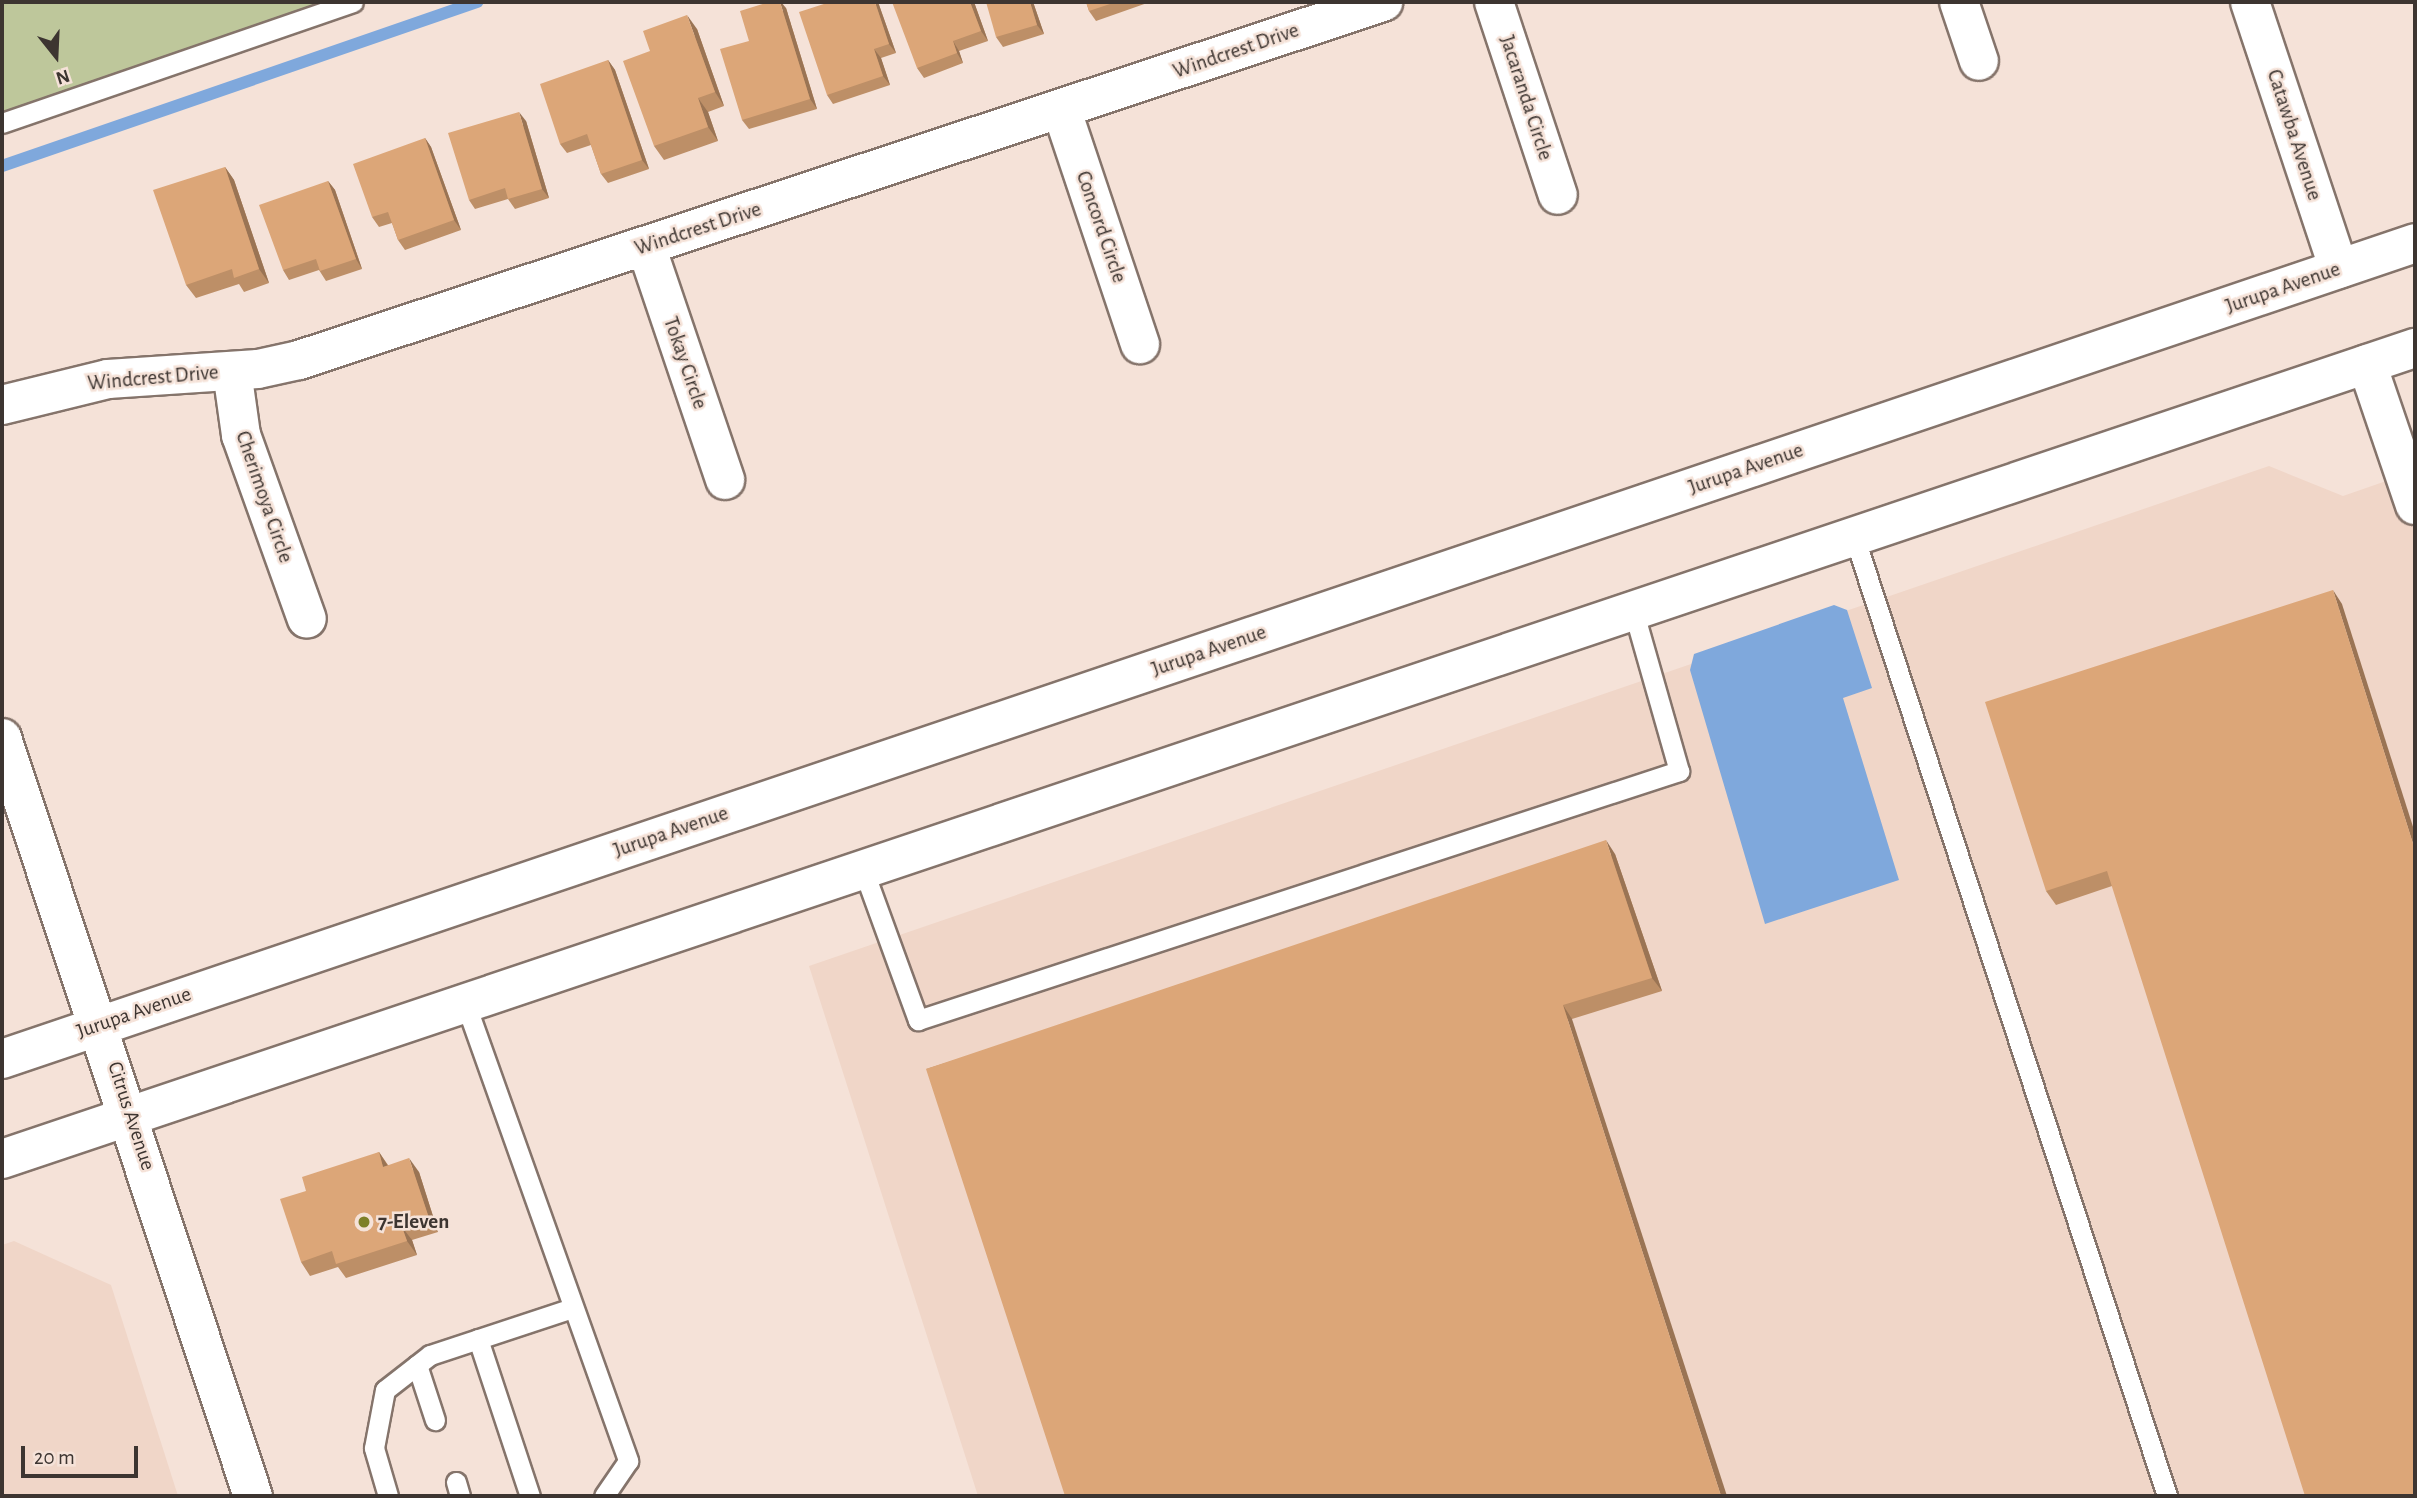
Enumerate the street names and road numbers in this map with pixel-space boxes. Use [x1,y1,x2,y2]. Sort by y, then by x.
street label: Windcrest Drive [1170,18,1302,84]
street label: Jacaranda Circle [1494,32,1558,164]
street label: Catawba Avenue [2261,66,2327,204]
street label: Concord Circle [1070,168,1132,286]
street label: Windcrest Drive [632,197,764,261]
street label: Jurupa Avenue [2222,257,2344,319]
street label: Tokay Circle [657,314,713,412]
street label: Windcrest Drive [86,360,220,396]
street label: Cherimoya Circle [230,428,298,566]
street label: Jurupa Avenue [1685,438,1807,500]
street label: Jurupa Avenue [1148,620,1270,682]
street label: Jurupa Avenue [610,801,732,863]
street label: Jurupa Avenue [73,982,195,1044]
street label: Citrus Avenue [102,1059,160,1173]

